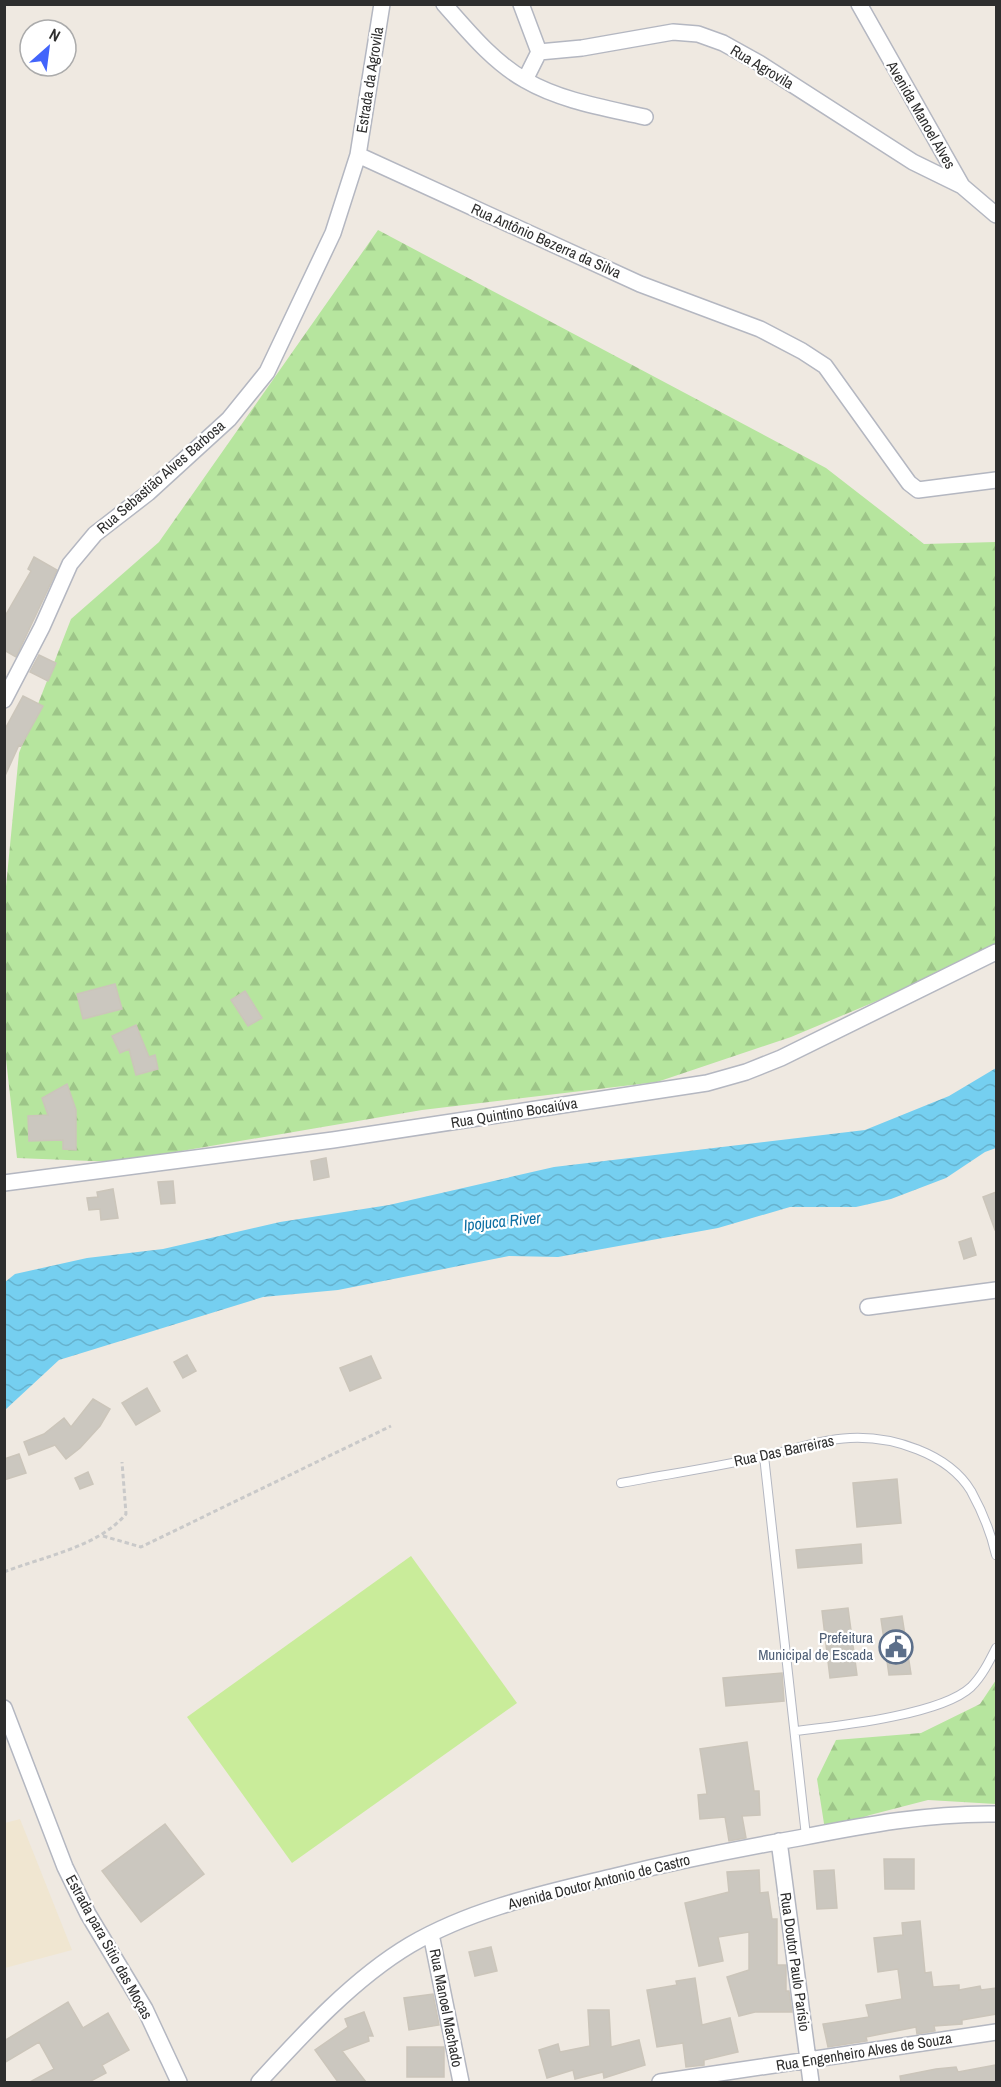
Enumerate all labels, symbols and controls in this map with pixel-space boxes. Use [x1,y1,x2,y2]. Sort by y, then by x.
north arrow [18,18,78,78]
text: N [46,23,64,47]
street label: Estrada da Agrovila [351,25,388,135]
street label: Rua Agrovila [727,39,798,94]
street label: Avenida Manoel Alves [881,56,961,173]
street label: Rua Antônio Bezerra da Silva [468,198,625,283]
street label: Rua Sebastião Alves Barbosa [92,415,229,538]
street label: Rua Quintino Bocaiúva [449,1092,579,1133]
water label: Ipojuca River [462,1206,542,1236]
street label: Rua Das Barreiras [732,1430,836,1471]
place label: Prefeitura Municipal de Escada [758,1627,873,1665]
public building icon: Prefeitura Municipal de Escada [878,1629,914,1665]
street label: Avenida Doutor Antonio de Castro [505,1849,692,1915]
street label: Estrada para Sitio das Moças [61,1871,158,2023]
street label: Rua Doutor Paulo Parísio [775,1891,816,2033]
street label: Rua Manoel Machado [425,1947,468,2069]
street label: Rua Engenheiro Alves de Souza [774,2027,954,2076]

